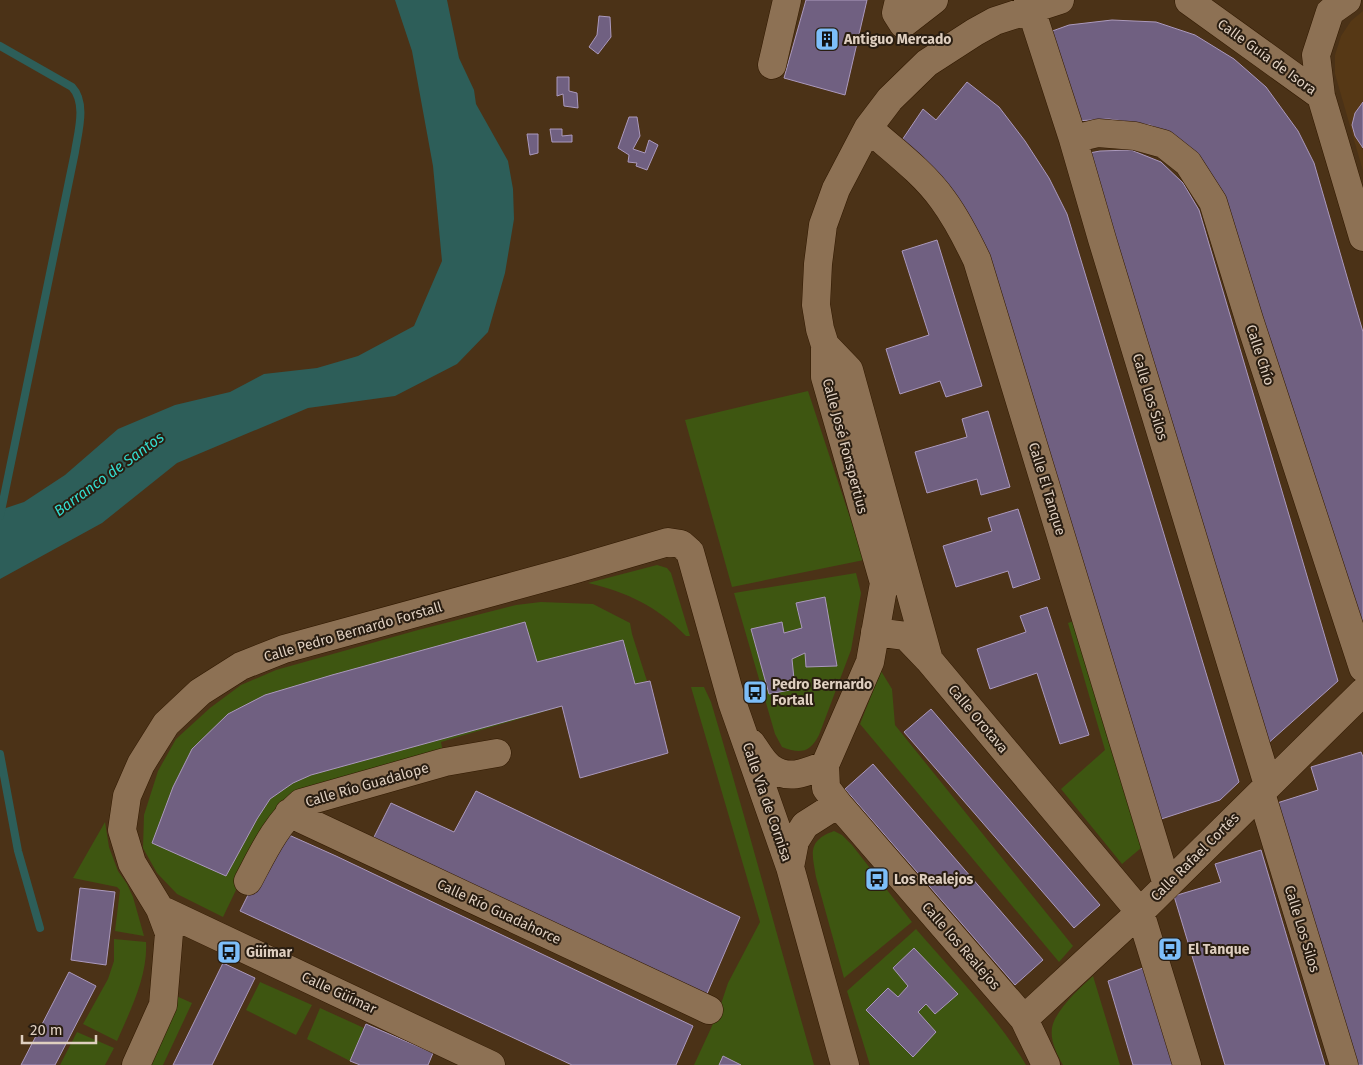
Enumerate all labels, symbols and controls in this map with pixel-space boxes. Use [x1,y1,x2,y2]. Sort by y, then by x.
street label: Calle Guía de Isora [1214,15,1320,99]
building icon: Antiguo Mercado [814,26,840,52]
place label: Antiguo Mercado [843,31,952,48]
street label: Calle Chío [1242,323,1278,387]
street label: Calle Los Silos [1129,351,1171,443]
street label: Calle José Fonspertius [819,377,871,516]
water label: Barranco de Santos [51,428,168,520]
street label: Calle El Tanque [1025,440,1069,538]
street label: Calle Pedro Bernardo Forstall [262,598,444,666]
place label: Pedro Bernardo Fortall [772,676,872,709]
bus stop icon: Pedro Bernardo Fortall [742,679,768,705]
street label: Calle Orotava [944,681,1012,757]
street label: Calle Vía de Cornisa [739,740,795,864]
street label: Calle Río Guadalope [303,759,431,811]
street label: Calle Rafael Cortés [1147,809,1243,905]
bus stop icon: Los Realejos [864,866,890,892]
place label: Los Realejos [894,871,974,888]
street label: Calle Río Guadahorce [434,876,564,948]
street label: Calle Los Silos [1281,883,1323,975]
street label: Calle los Realejos [918,899,1004,994]
bus stop icon: El Tanque [1157,936,1183,962]
bus stop icon: Güímar [216,939,242,965]
place label: El Tanque [1188,941,1250,958]
place label: Güímar [246,944,292,961]
street label: Calle Güímar [299,968,380,1018]
scale bar [22,1012,96,1044]
text: 20 m [30,1021,63,1039]

